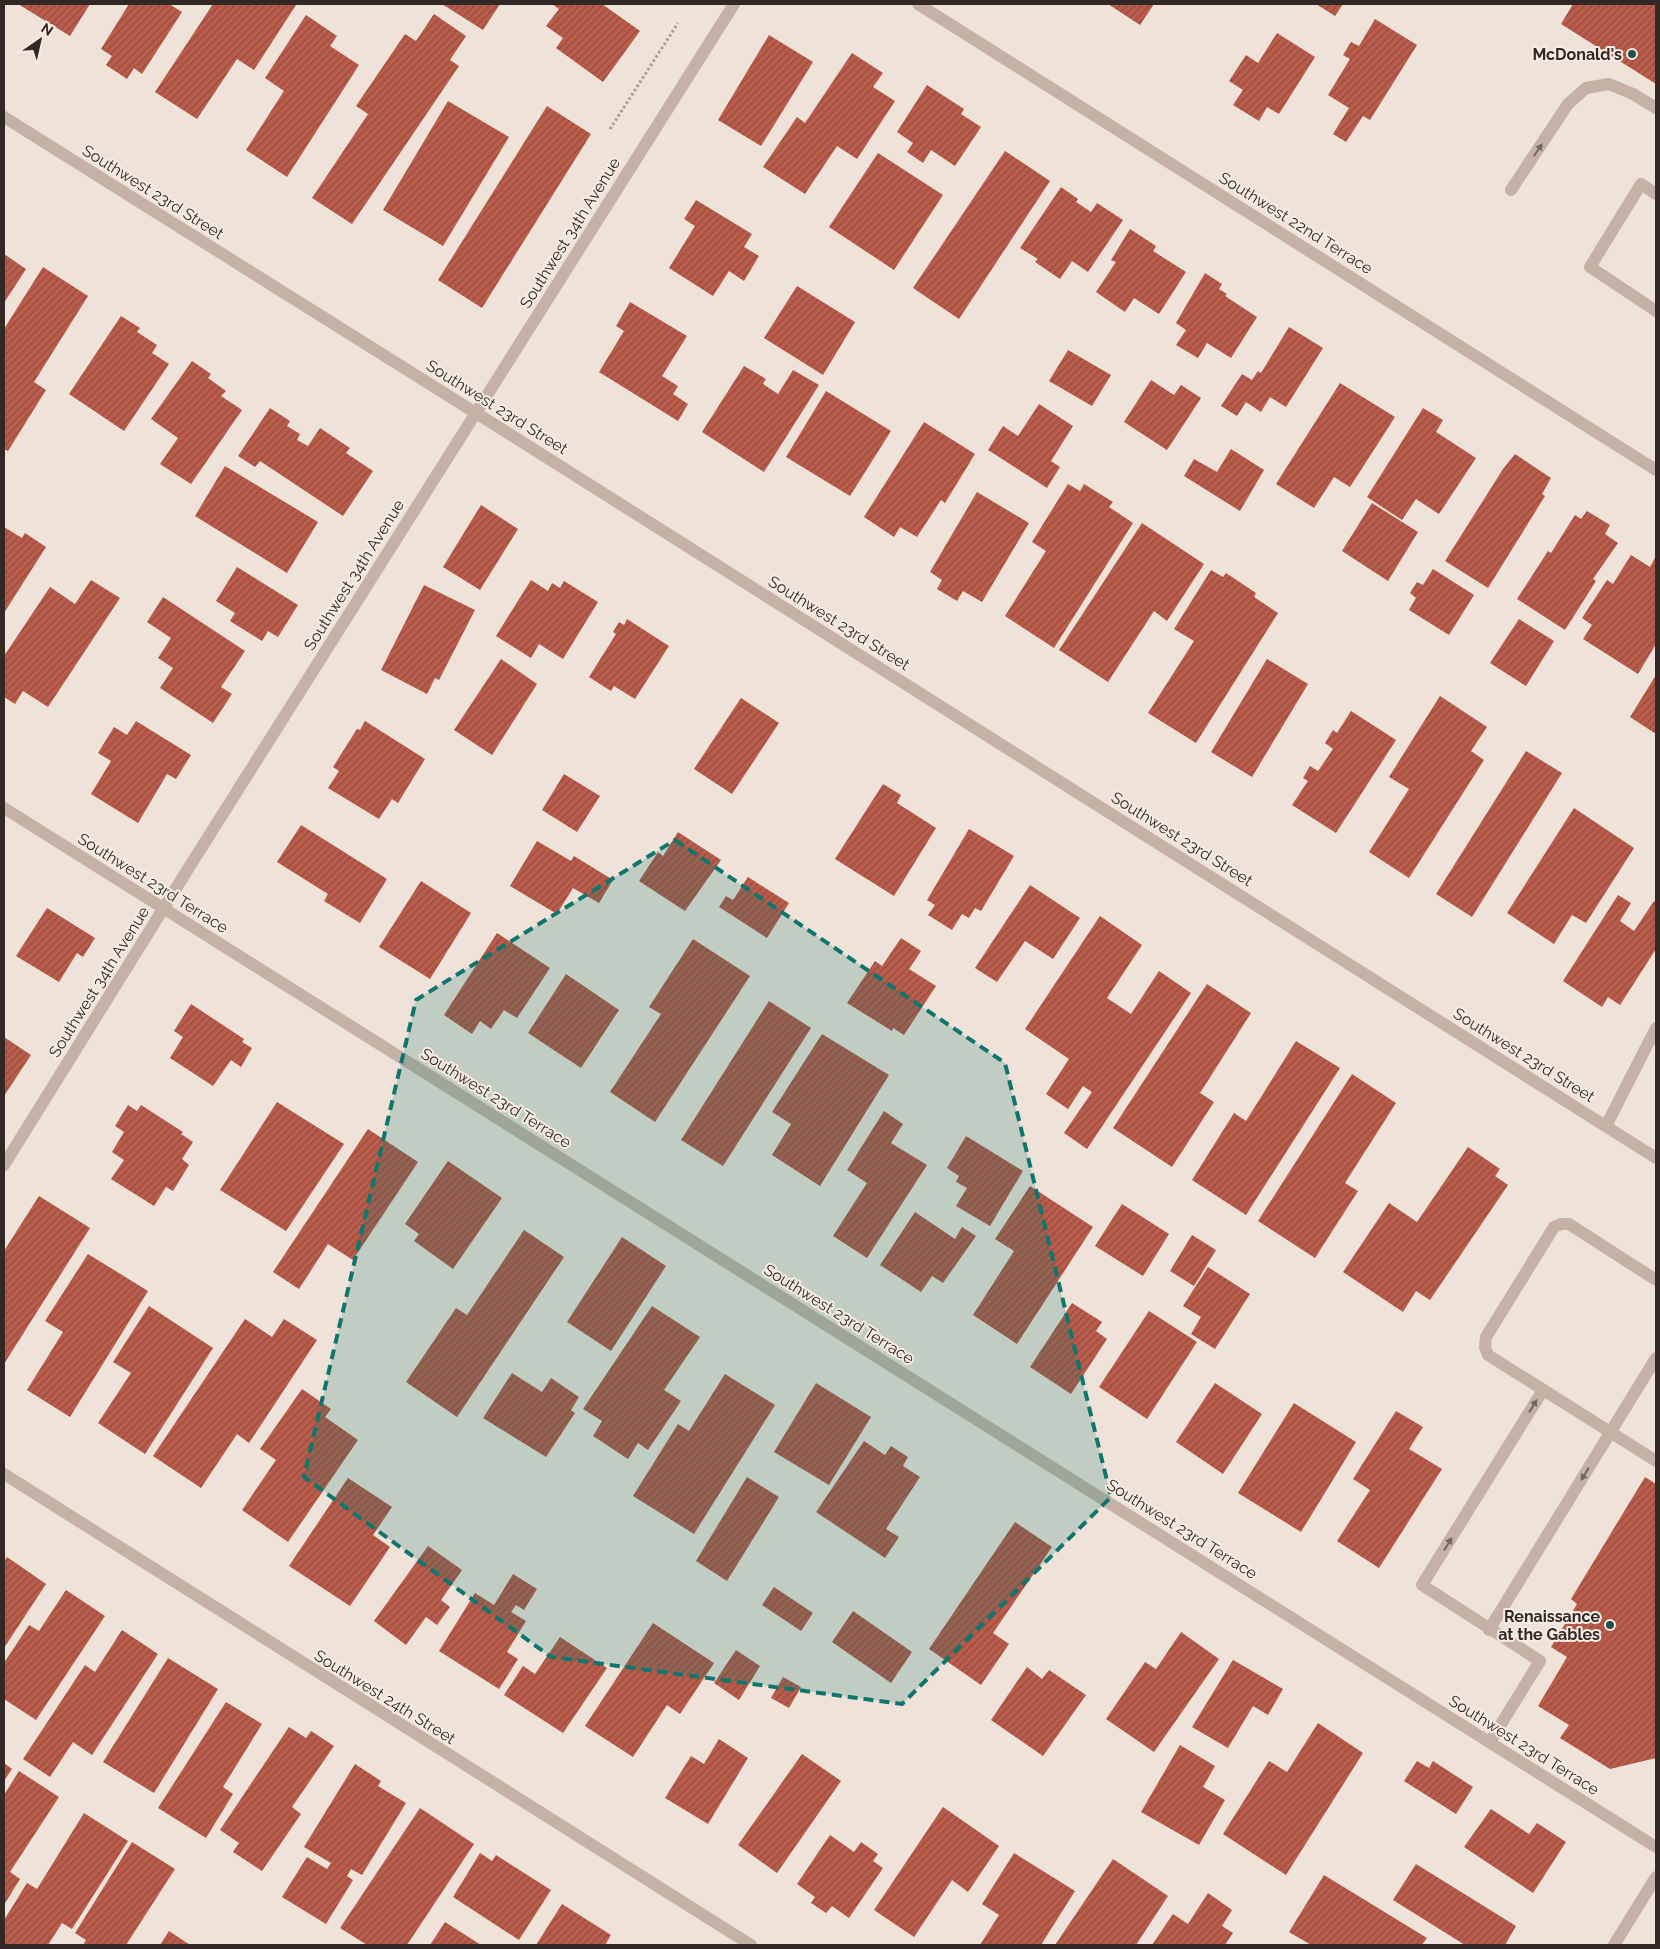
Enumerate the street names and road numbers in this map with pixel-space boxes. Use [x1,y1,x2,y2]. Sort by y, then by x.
street label: Southwest 23rd Street [79,141,228,244]
street label: Southwest 34th Avenue [516,154,624,312]
street label: Southwest 22nd Terrace [1216,168,1376,278]
street label: Southwest 23rd Street [423,356,572,459]
street label: Southwest 34th Avenue [300,496,408,654]
street label: Southwest 23rd Street [765,572,914,675]
street label: Southwest 23rd Street [1108,788,1257,891]
street label: Southwest 23rd Terrace [74,829,232,937]
street label: Southwest 34th Avenue [45,903,153,1061]
street label: Southwest 23rd Street [1450,1004,1599,1107]
street label: Southwest 23rd Terrace [417,1044,575,1152]
street label: Southwest 23rd Terrace [760,1260,918,1368]
street label: Southwest 23rd Terrace [1103,1475,1261,1583]
street label: Southwest 24th Street [311,1646,460,1749]
street label: Southwest 23rd Terrace [1445,1691,1603,1799]

